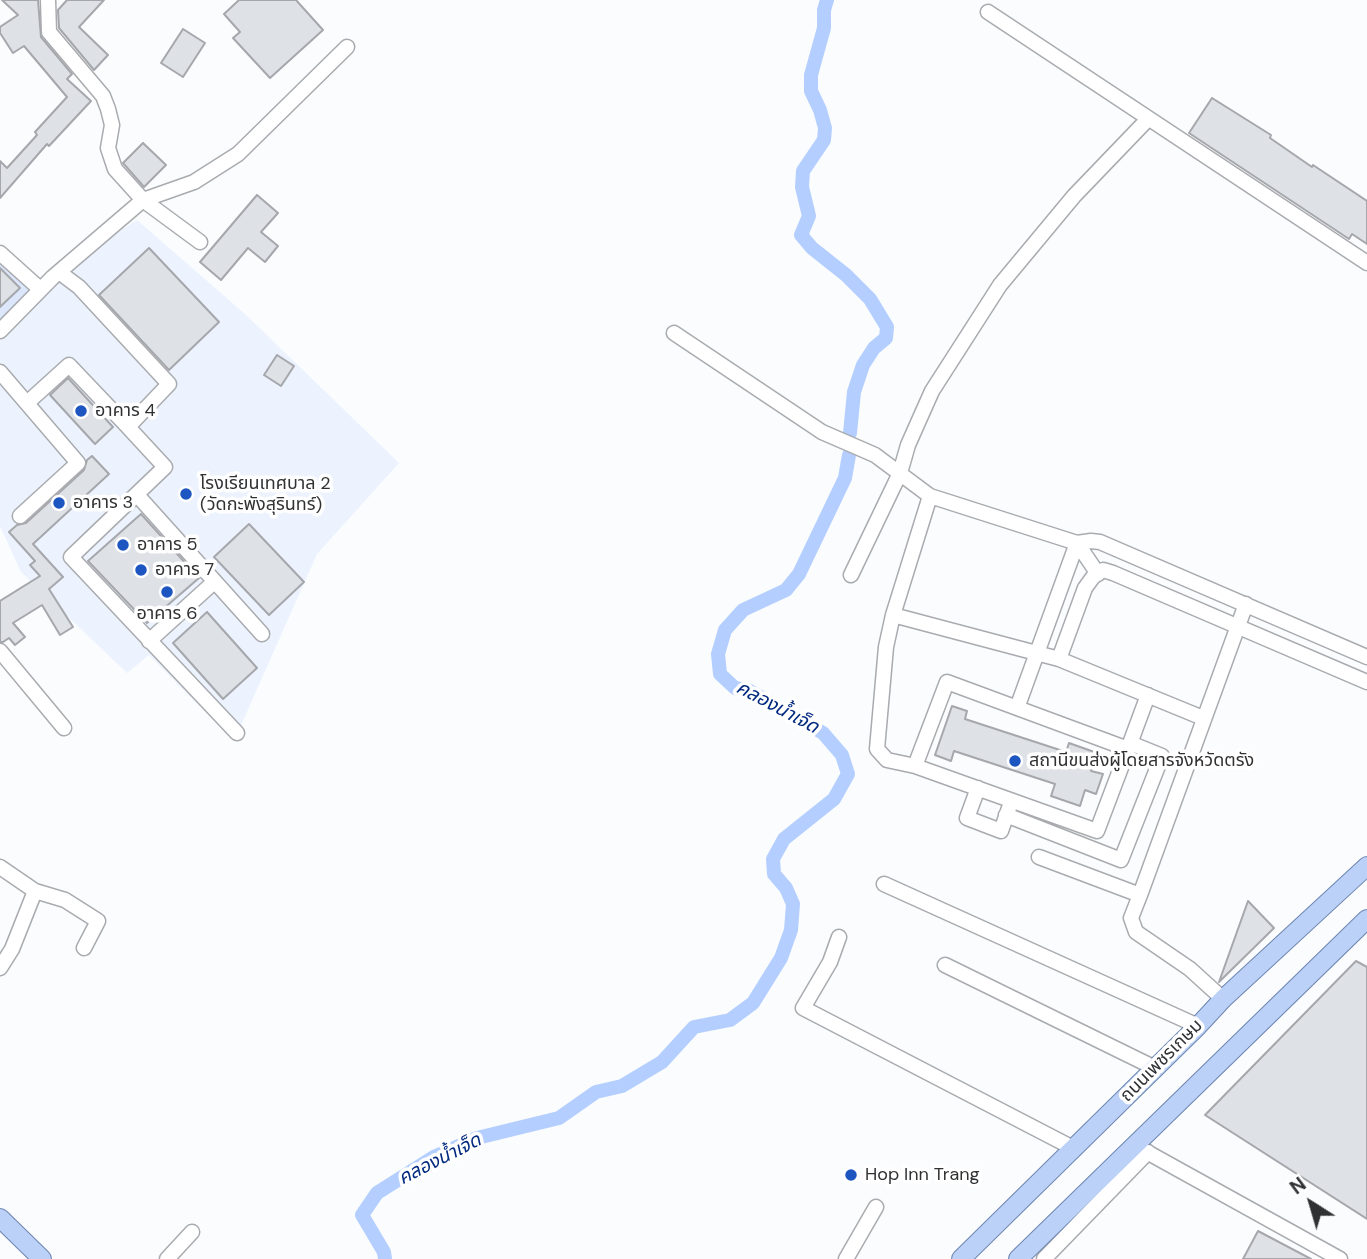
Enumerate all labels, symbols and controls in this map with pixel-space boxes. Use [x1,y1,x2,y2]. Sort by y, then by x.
place label: อาคาร 4 [95,400,155,422]
marker: อาคาร 4 [73,403,89,419]
place label: โรงเรียนเทศบาล 2 (วัดกะพังสุรินทร์) [200,473,331,516]
marker: โรงเรียนเทศบาล 2 (วัดกะพังสุรินทร์) [178,486,194,502]
place label: อาคาร 3 [73,492,133,514]
marker: อาคาร 3 [51,495,67,511]
place label: อาคาร 5 [137,534,198,556]
marker: อาคาร 5 [115,537,131,553]
place label: อาคาร 7 [155,559,214,581]
marker: อาคาร 7 [133,562,149,578]
marker: อาคาร 6 [159,584,175,600]
place label: อาคาร 6 [137,603,197,625]
water label: คลองน้ำเจ็ด [732,677,822,739]
place label: สถานีขนส่งผู้โดยสารจังหวัดตรัง [1029,750,1254,772]
marker: สถานีขนส่งผู้โดยสารจังหวัดตรัง [1007,753,1023,769]
street label: ถนนเพชรเกษม [1116,1015,1208,1107]
water label: คลองน้ำเจ็ด [395,1129,485,1191]
place label: Hop Inn Trang [865,1164,980,1186]
marker: Hop Inn Trang [843,1167,859,1183]
north arrow [1276,1168,1346,1238]
text: N [1285,1172,1311,1200]

